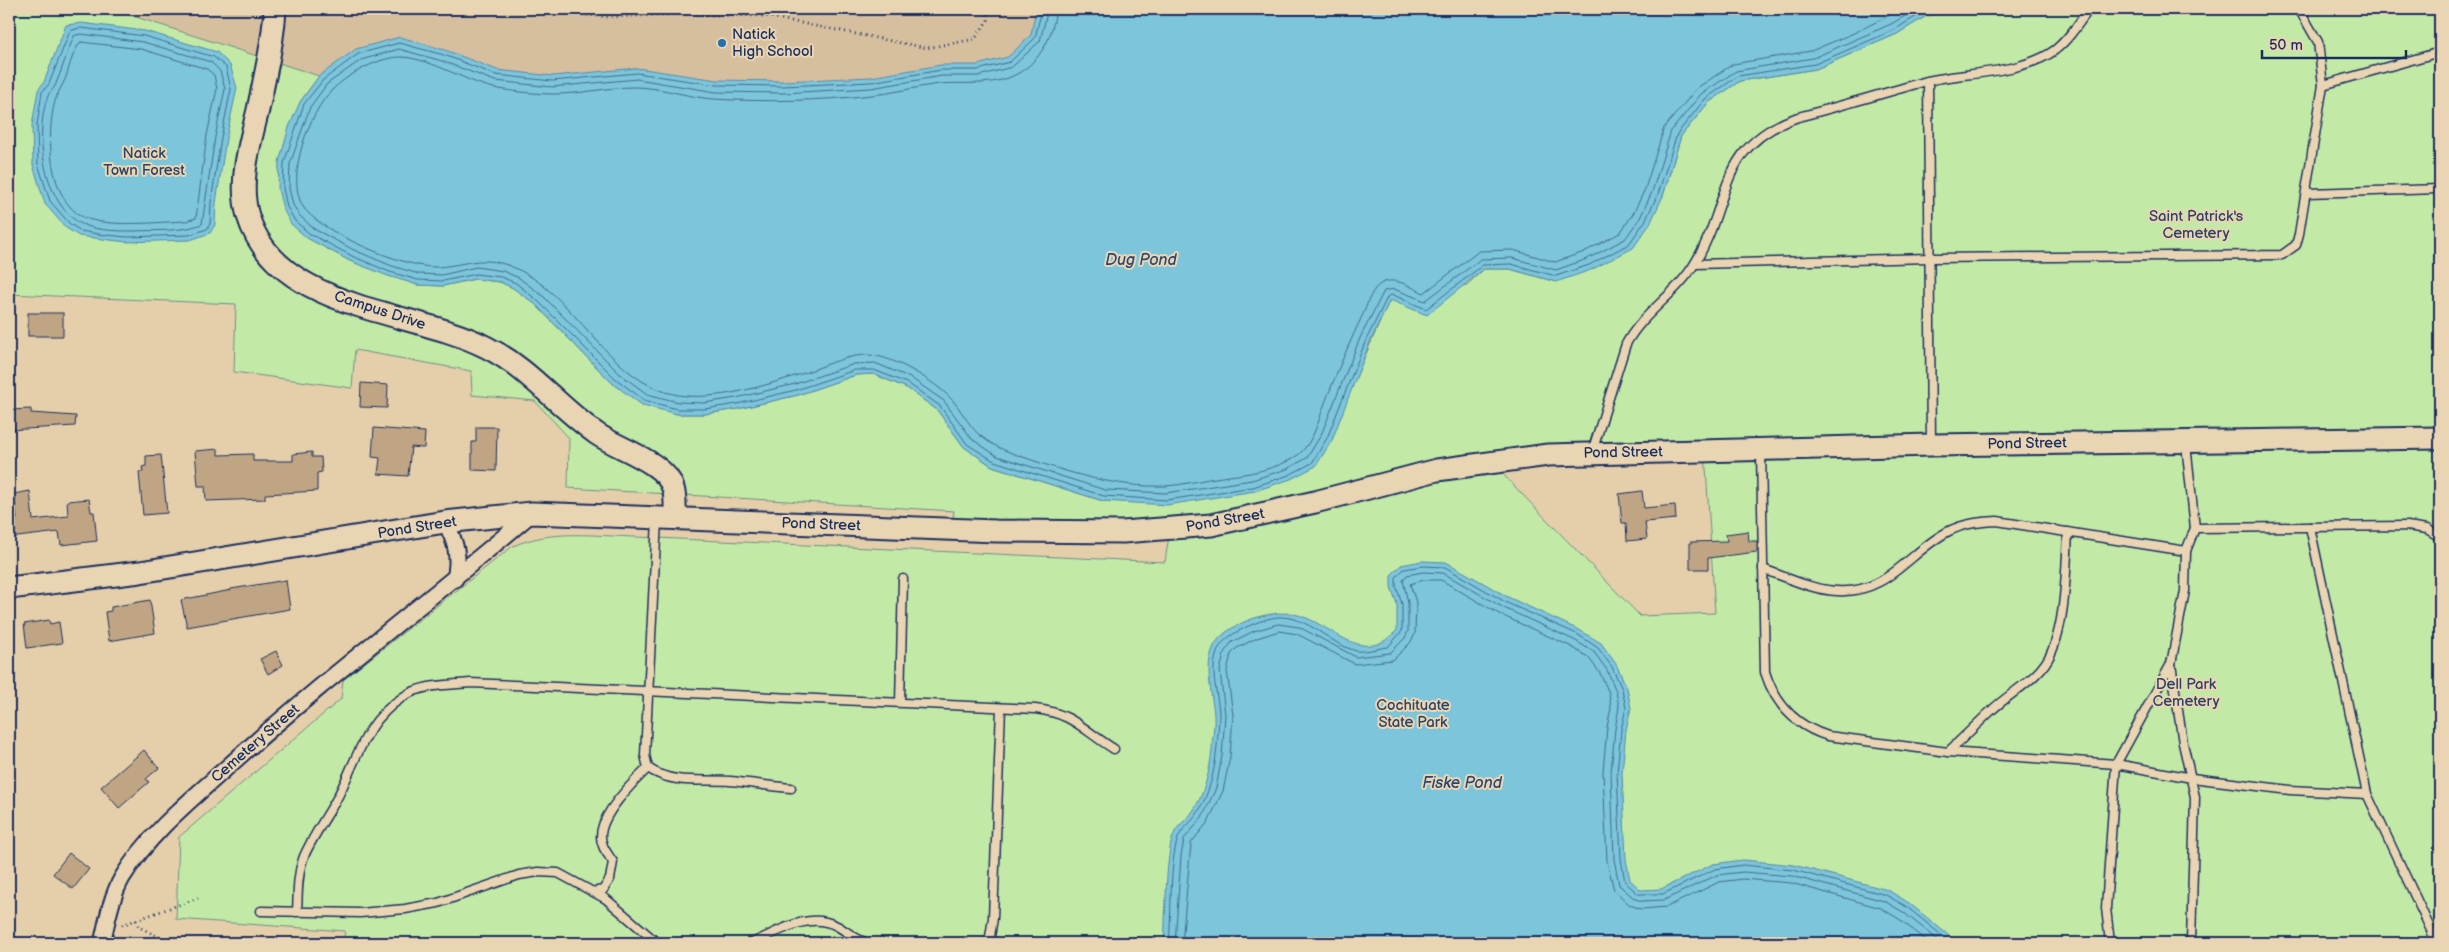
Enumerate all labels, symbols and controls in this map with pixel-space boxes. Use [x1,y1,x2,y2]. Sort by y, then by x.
place label: Natick High School [732,25,813,61]
scale bar [2262,28,2405,60]
text: 50 m [2269,36,2303,55]
marker: Natick High School [716,37,728,49]
park label: Natick Town Forest [103,144,185,180]
park label: Saint Patrick's Cemetery [2149,207,2244,243]
water label: Dug Pond [1105,251,1178,270]
street label: Campus Drive [332,287,428,334]
street label: Pond Street [1987,433,2067,454]
street label: Pond Street [1583,442,1663,463]
street label: Pond Street [1184,504,1266,537]
street label: Pond Street [376,512,458,543]
street label: Pond Street [781,514,861,535]
park label: Dell Park Cemetery [2153,675,2220,711]
park label: Cochituate State Park [1376,696,1450,732]
street label: Cemetery Street [207,700,304,787]
water label: Fiske Pond [1422,774,1503,793]

